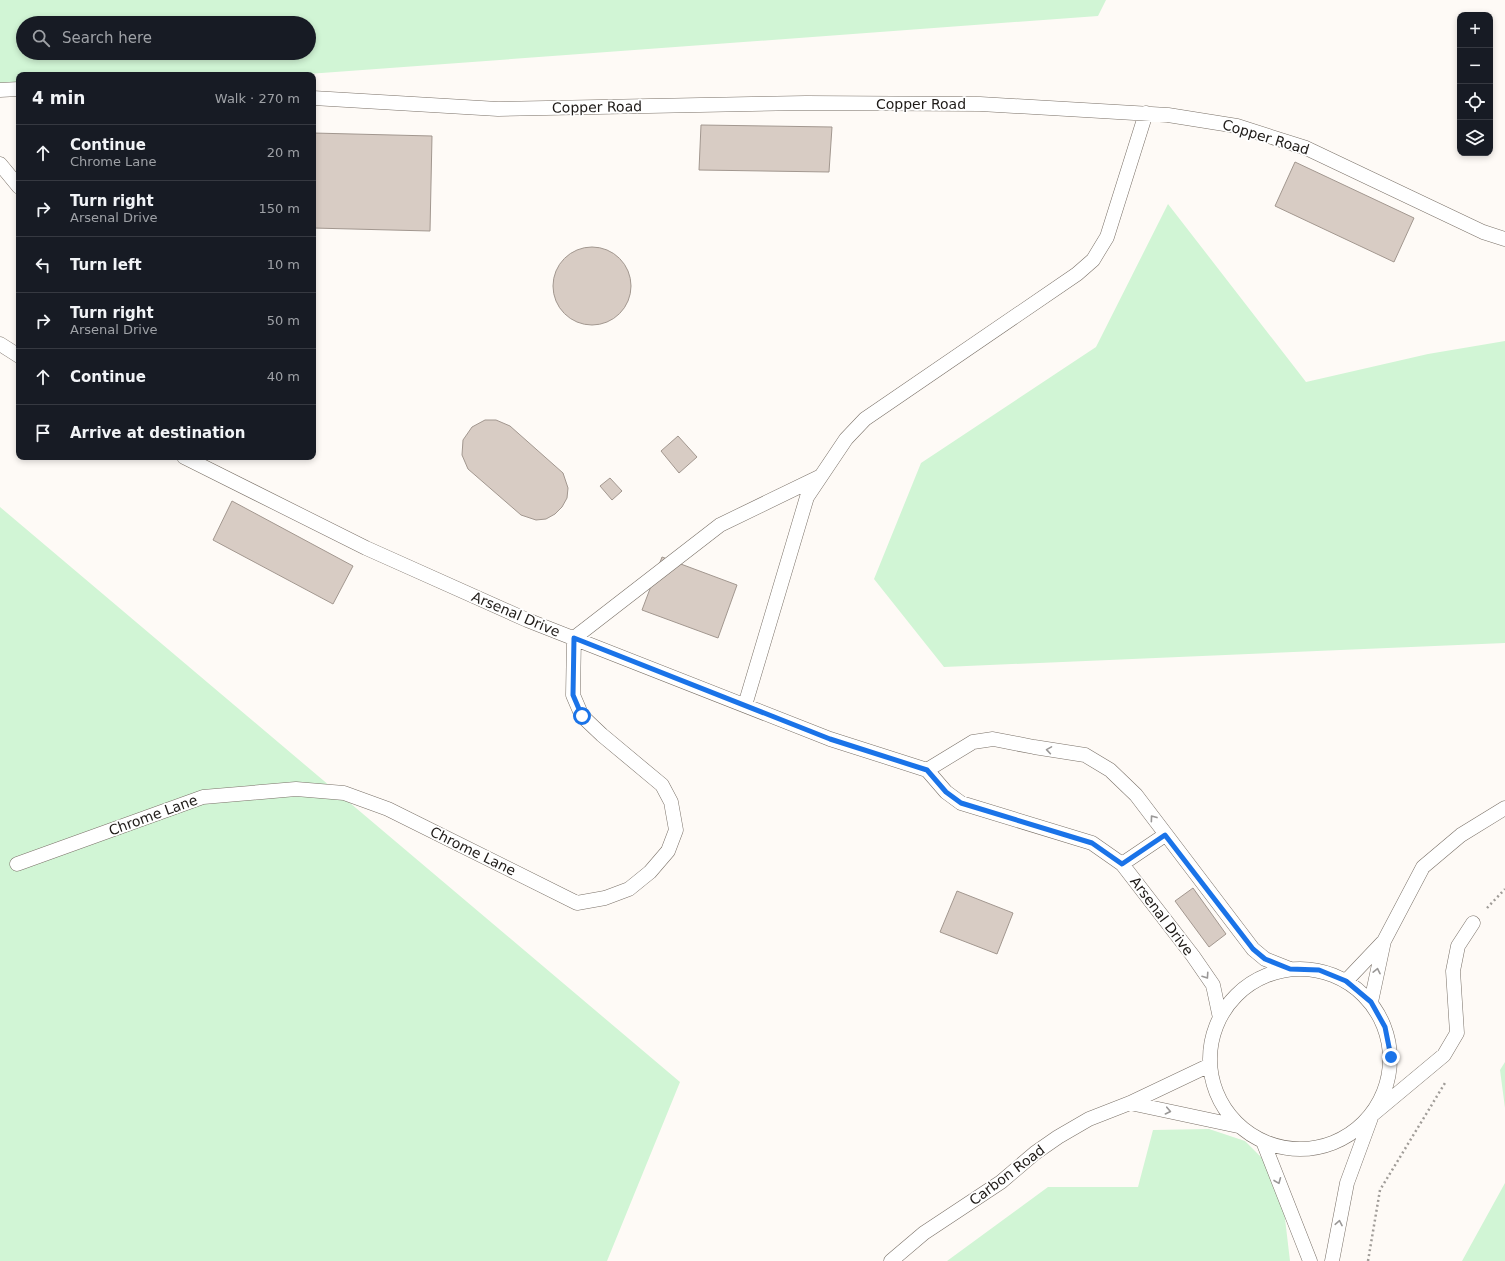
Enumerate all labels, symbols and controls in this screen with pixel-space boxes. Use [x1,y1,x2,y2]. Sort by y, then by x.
map controls [1457,12,1493,156]
button: + [1457,12,1493,48]
search box [16,16,316,60]
icon: search [30,27,52,49]
text: Search here [62,29,152,47]
button: − [1457,48,1493,84]
button: locate [1457,84,1493,120]
text: 4 min [32,88,85,108]
text: Walk · 270 m [215,91,300,106]
street label: Copper Road [876,96,966,112]
street label: Copper Road [552,98,642,116]
street label: Copper Road [1221,116,1311,158]
button: layers [1457,120,1493,156]
text: Continue [70,136,146,154]
icon: ahead [32,142,54,164]
text: 20 m [267,145,300,160]
text: Chrome Lane [70,154,157,169]
text: Turn right [70,192,154,210]
icon: right [32,198,54,220]
text: 150 m [258,201,300,216]
text: Arsenal Drive [70,210,158,225]
icon: left [32,254,54,276]
text: Turn left [70,256,142,274]
text: 10 m [267,257,300,272]
text: Turn right [70,304,154,322]
icon: right [32,310,54,332]
text: 50 m [267,313,300,328]
text: Arsenal Drive [70,322,158,337]
icon: ahead [32,366,54,388]
text: Continue [70,368,146,386]
text: 40 m [267,369,300,384]
icon: arrive [32,422,54,444]
text: Arrive at destination [70,424,245,442]
street label: Arsenal Drive [469,588,563,640]
route start [573,707,591,725]
one-way arrow [1046,746,1052,755]
street label: Chrome Lane [106,792,200,838]
one-way arrow [1150,815,1158,822]
street label: Chrome Lane [428,823,518,879]
street label: Arsenal Drive [1127,874,1197,958]
one-way arrow [1373,968,1381,974]
one-way arrow [1201,971,1208,978]
route end [1382,1048,1400,1066]
one-way arrow [1165,1106,1172,1115]
street label: Carbon Road [966,1142,1048,1208]
one-way arrow [1274,1177,1282,1184]
one-way arrow [1334,1220,1343,1226]

